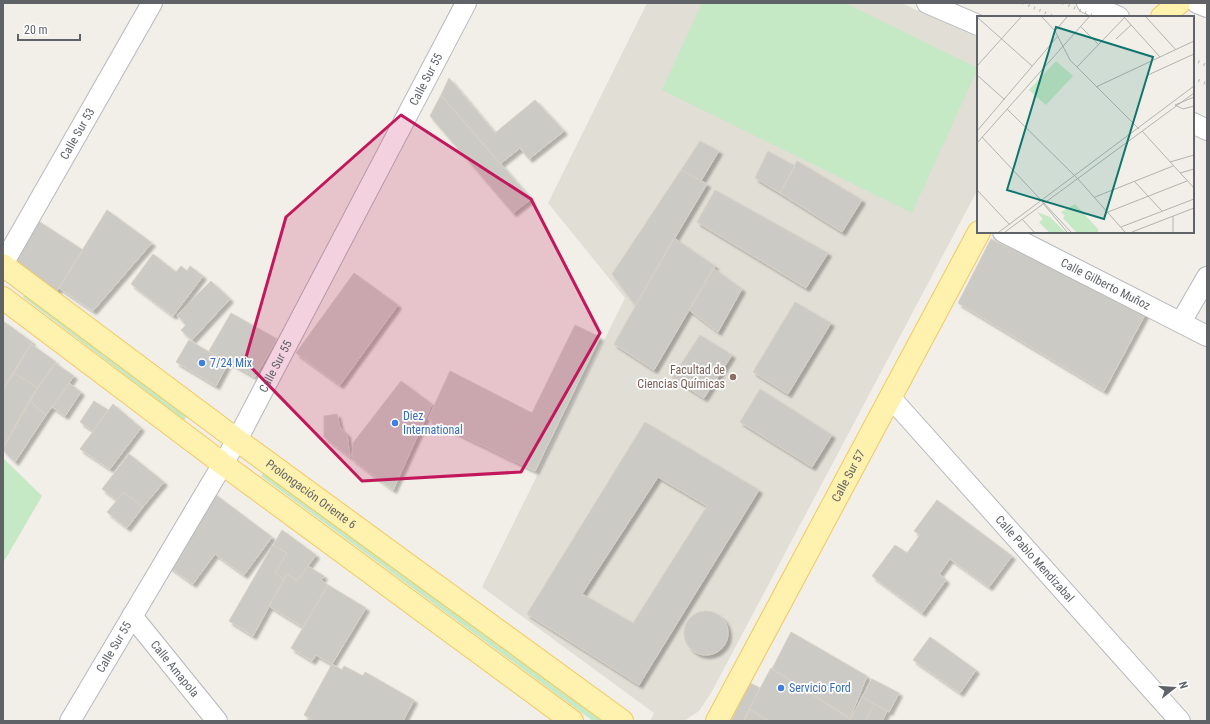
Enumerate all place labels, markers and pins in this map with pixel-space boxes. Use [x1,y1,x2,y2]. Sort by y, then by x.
place label: 7/24 Mix [210,356,252,370]
marker: 7/24 Mix [197,358,207,368]
place label: Facultad de Ciencias Químicas [637,363,725,391]
marker: Facultad de Ciencias Químicas [728,372,738,382]
place label: Diez International [403,409,463,437]
marker: Diez International [390,418,400,428]
place label: Servicio Ford [789,681,851,695]
marker: Servicio Ford [776,683,786,693]

